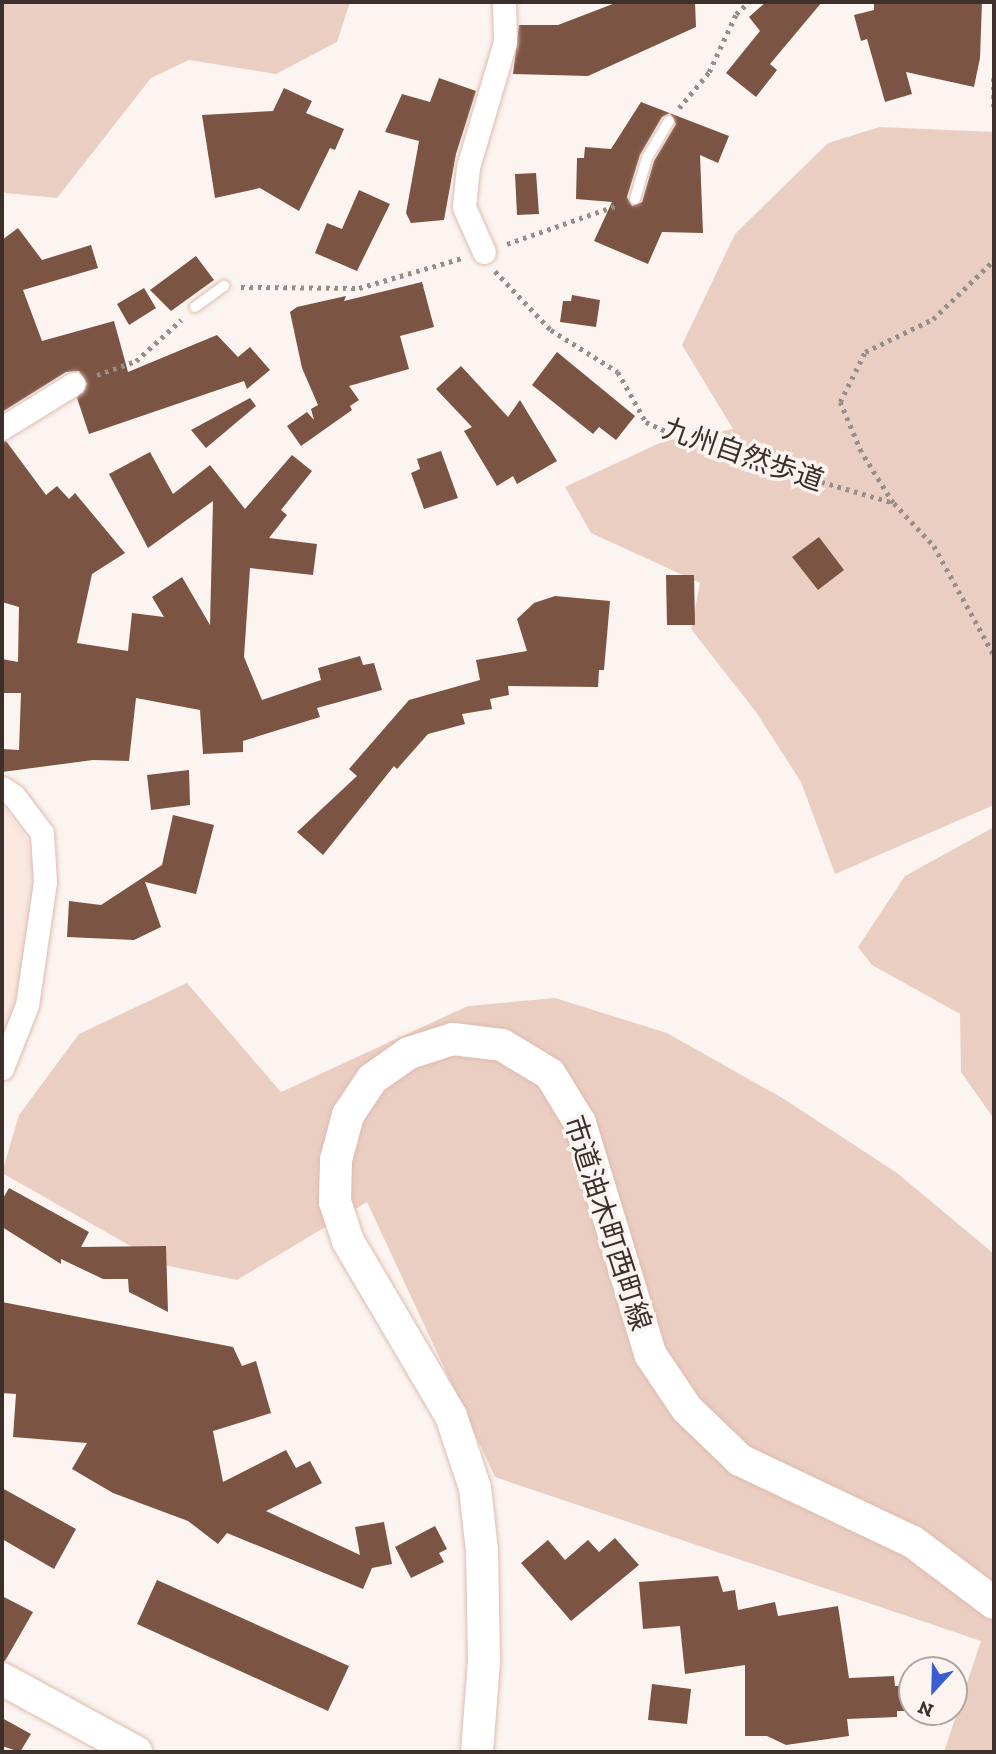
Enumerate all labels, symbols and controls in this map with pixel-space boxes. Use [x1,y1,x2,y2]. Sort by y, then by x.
street label: 九州自然歩道 [658,412,828,498]
street label: 市道油木町西町線 [556,1111,658,1335]
north arrow [898,1656,968,1726]
text: N [915,1696,937,1722]

